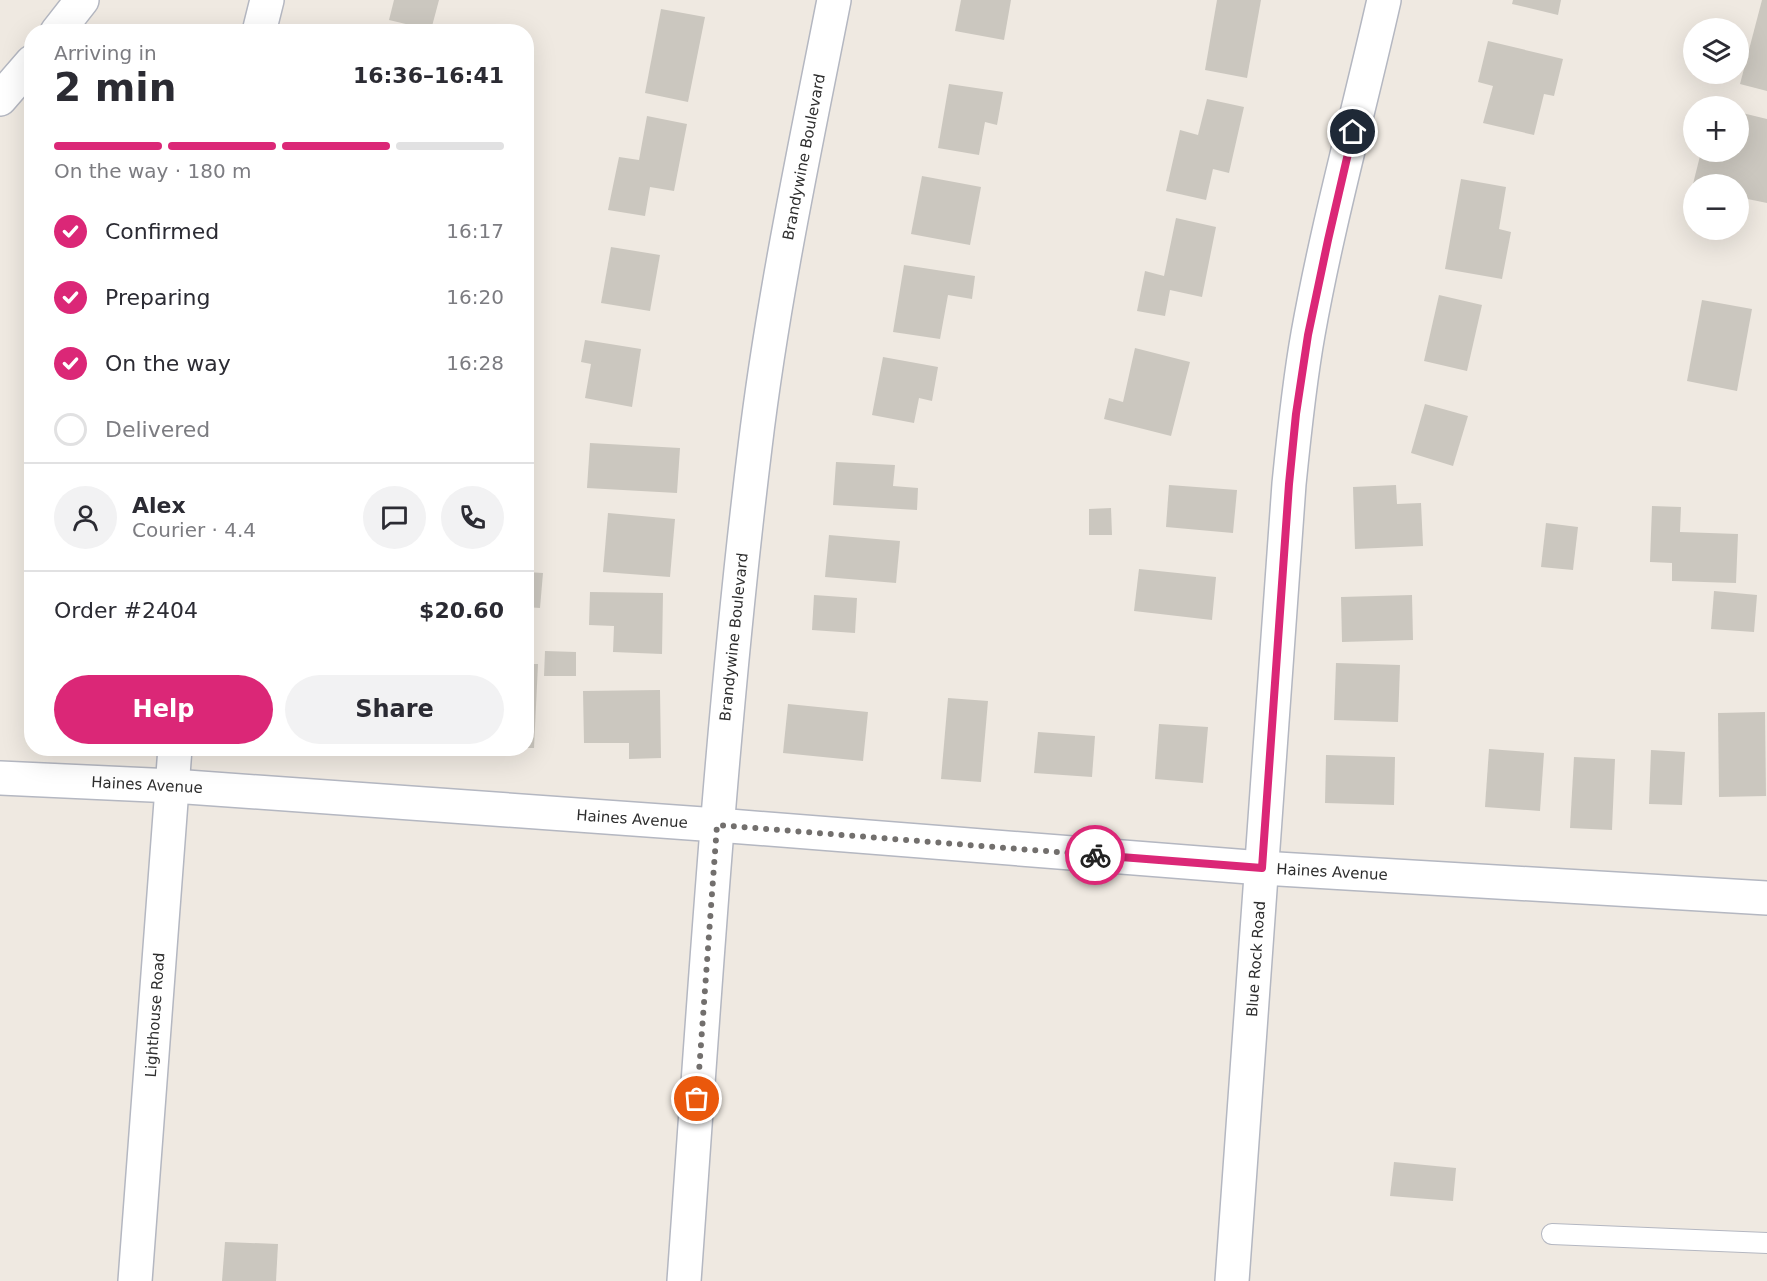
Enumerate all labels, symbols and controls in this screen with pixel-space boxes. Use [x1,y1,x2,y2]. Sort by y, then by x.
map controls [1683,18,1749,240]
button: layers [1683,18,1749,84]
text: Arriving in [54,41,157,65]
text: 16:36–16:41 [353,63,504,88]
text: 2 min [54,65,176,110]
street label: Brandywine Boulevard [779,72,829,242]
button: + [1683,96,1749,162]
pin [1327,106,1378,157]
icon: home [1336,115,1369,148]
text: On the way · 180 m [54,159,252,183]
button: − [1683,174,1749,240]
icon: check [54,215,87,248]
text: Confirmed [105,219,219,244]
text: 16:17 [446,219,504,243]
icon: check [54,281,87,314]
text: Preparing [105,285,211,310]
text: 16:20 [446,285,504,309]
icon: check [54,347,87,380]
text: On the way [105,351,231,376]
text: 16:28 [446,351,504,375]
text: Delivered [105,417,210,442]
button: person [54,486,117,549]
button: chat [363,486,426,549]
button: phone [441,486,504,549]
text: Alex [132,493,186,518]
text: Courier · 4.4 [132,518,256,542]
street label: Brandywine Boulevard [716,552,752,722]
text: Order #2404 [54,598,198,623]
text: $20.60 [419,598,504,623]
button: Help [54,675,273,744]
button: Share [285,675,504,744]
street label: Haines Avenue [91,773,203,797]
street label: Haines Avenue [576,806,688,832]
courier [1065,825,1125,885]
icon: bike [1079,839,1112,872]
street label: Haines Avenue [1276,860,1388,884]
street label: Blue Rock Road [1243,900,1269,1018]
street label: Lighthouse Road [142,952,168,1078]
pin [671,1073,722,1124]
icon: bag [680,1082,713,1115]

